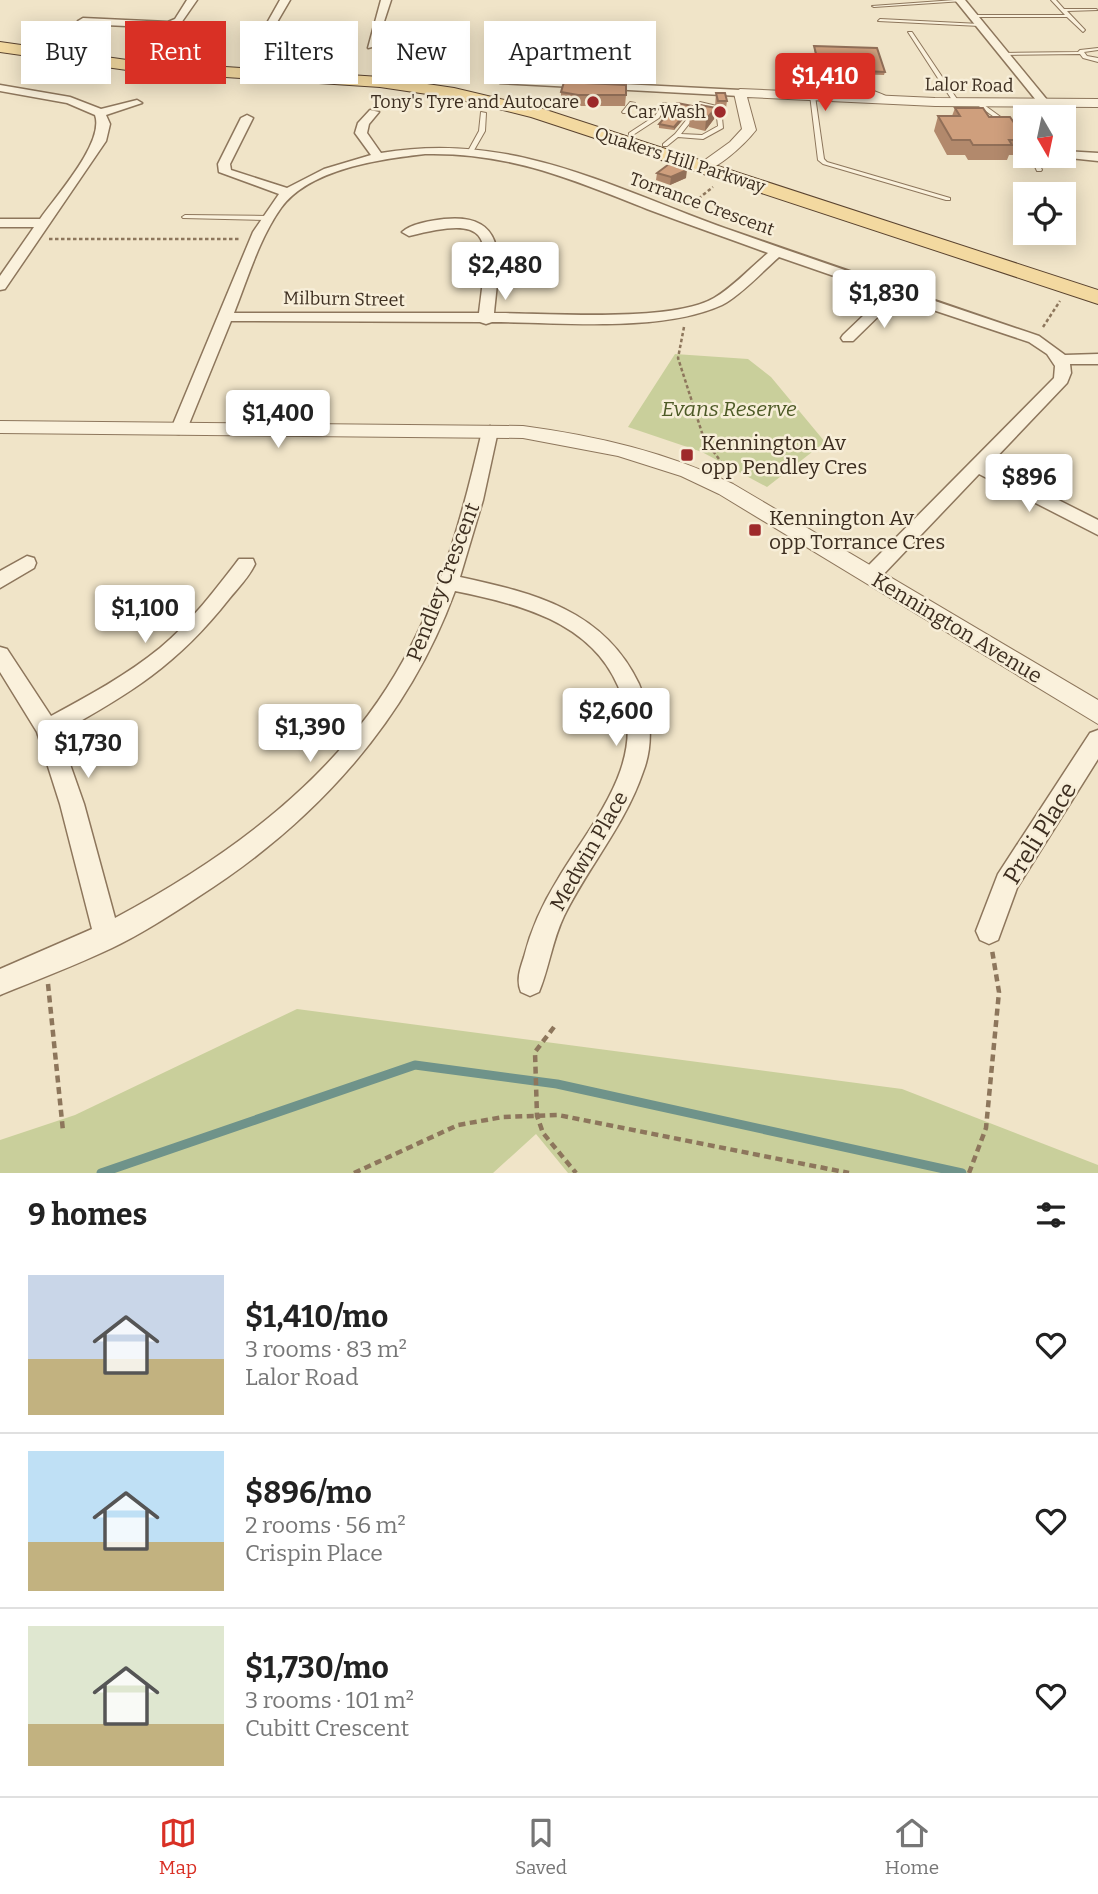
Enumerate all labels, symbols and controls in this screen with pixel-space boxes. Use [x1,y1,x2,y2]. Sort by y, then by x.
chip: Buy [21,21,111,84]
chip: Rent [125,21,226,84]
chip: Filters [240,21,358,84]
chip: New [372,21,470,84]
chip: Apartment [484,21,656,84]
pin: $1,410 [768,54,882,113]
text: $1,410 [791,62,859,90]
street label: Lalor Road [924,73,1014,97]
place label: Tony's Tyre and Autocare [371,91,579,113]
marker: Tony's Tyre and Autocare [585,94,601,110]
place label: Car Wash [627,101,706,123]
marker: Car Wash [712,104,728,120]
north arrow [1013,105,1076,168]
map controls [1013,105,1076,245]
street label: Quakers Hill Parkway [592,122,768,198]
street label: Torrance Crescent [627,168,778,241]
button: locate [1013,182,1076,245]
pin: $2,480 [448,243,562,302]
text: $2,480 [468,251,542,279]
pin: $1,830 [827,270,941,330]
text: $1,830 [849,279,919,307]
street label: Milburn Street [283,287,406,311]
pin: $1,400 [221,391,335,450]
park label: Evans Reserve [661,396,797,422]
text: $1,400 [242,399,314,427]
place label: Kennington Av opp Pendley Cres [701,430,867,480]
marker: Kennington Av opp Pendley Cres [679,447,695,463]
pin: $896 [988,454,1070,514]
text: $896 [1002,463,1057,491]
street label: Pendley Crescent [401,499,485,665]
place label: Kennington Av opp Torrance Cres [769,505,945,555]
marker: Kennington Av opp Torrance Cres [747,522,763,538]
street label: Kennington Avenue [867,567,1047,689]
pin: $1,100 [88,586,202,645]
text: $1,100 [111,594,179,622]
pin: $2,600 [559,688,673,748]
text: $2,600 [579,697,653,725]
pin: $1,390 [253,704,367,764]
text: $1,390 [275,713,346,741]
pin: $1,730 [31,720,145,780]
text: $1,730 [54,729,122,757]
street label: Preli Place [998,777,1082,889]
street label: Medwin Place [544,787,634,915]
icon: filters [1032,1196,1070,1234]
text: 9 homes [28,1197,147,1233]
text: $1,410/mo [245,1299,388,1335]
icon: home [84,1303,168,1387]
icon: heart [1032,1326,1070,1364]
text: 3 rooms · 83 m² [245,1335,407,1363]
text: Lalor Road [245,1363,359,1391]
text: $896/mo [245,1475,372,1511]
icon: home [84,1479,168,1563]
icon: heart [1032,1502,1070,1540]
text: 2 rooms · 56 m² [245,1511,406,1539]
text: Crispin Place [245,1539,383,1567]
text: $1,730/mo [245,1650,389,1686]
icon: home [84,1654,168,1738]
icon: heart [1032,1677,1070,1715]
text: 3 rooms · 101 m² [245,1686,414,1714]
text: Cubitt Crescent [245,1714,409,1742]
tab: Map [159,1814,197,1879]
tab: Saved [515,1814,567,1879]
tab: Home [885,1814,939,1879]

